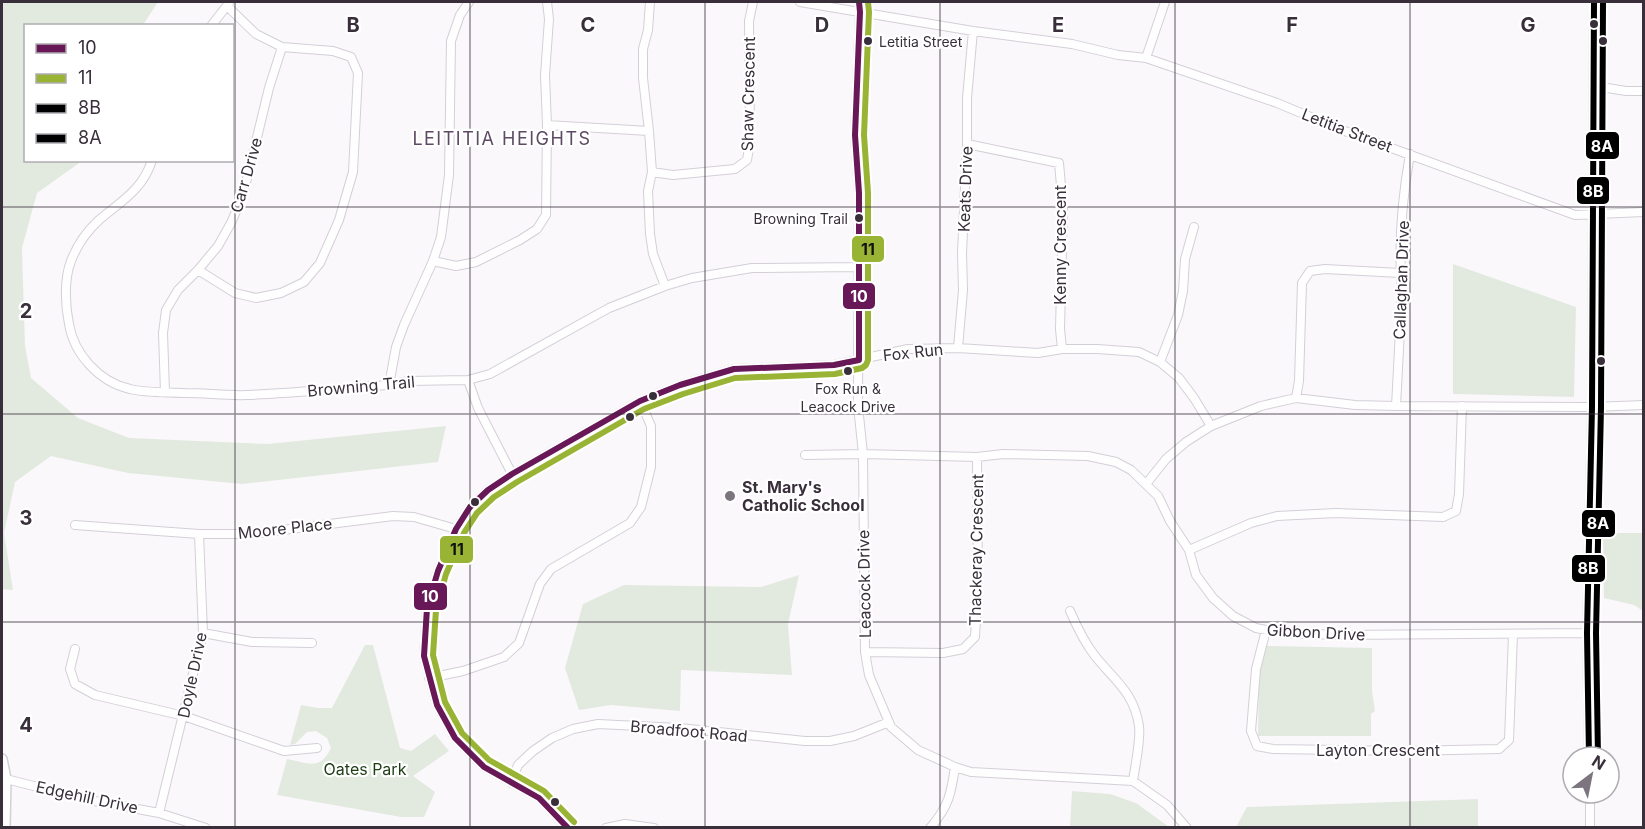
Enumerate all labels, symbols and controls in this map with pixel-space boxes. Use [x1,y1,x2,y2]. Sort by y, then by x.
text: B [346,13,360,37]
text: C [581,13,595,37]
text: D [815,13,829,37]
text: E [1052,13,1064,37]
text: F [1286,13,1298,37]
text: G [1520,13,1536,37]
unlabelled marker [1588,18,1600,30]
legend [24,24,234,162]
place label: Letitia Street [879,33,963,50]
marker: Letitia Street [862,35,874,47]
unlabelled marker [1597,35,1609,47]
street label: Shaw Crescent [737,36,759,152]
text: 10 [78,37,97,58]
text: 11 [78,67,93,88]
text: 8B [78,97,101,118]
street label: Letitia Street [1299,104,1395,156]
text: 8A [78,127,102,148]
district label: LEITITIA HEIGHTS [412,128,592,149]
line badge: 8A [1585,131,1620,160]
street label: Carr Drive [226,135,266,215]
text: 8A [1591,136,1613,156]
street label: Keats Drive [953,146,977,232]
line badge: 8B [1576,176,1610,205]
text: 8B [1583,181,1604,201]
street label: Kenny Crescent [1050,185,1070,305]
place label: Browning Trail [754,210,848,227]
marker: Browning Trail [853,212,865,224]
street label: Callaghan Drive [1389,220,1413,340]
line badge: 11 [851,235,885,263]
text: 11 [861,239,875,259]
line badge: 10 [842,282,876,310]
text: 10 [850,286,868,306]
text: 2 [20,299,32,323]
street label: Fox Run [882,339,944,365]
unlabelled marker [1595,355,1607,367]
marker: Fox Run & Leacock Drive [842,365,854,377]
street label: Browning Trail [306,371,416,401]
place label: Fox Run & Leacock Drive [801,380,895,415]
unlabelled marker [647,390,659,402]
unlabelled marker [624,411,636,423]
street label: Thackeray Crescent [965,474,987,626]
place label: St. Mary's Catholic School [742,477,864,515]
marker: St. Mary's Catholic School [723,489,737,503]
unlabelled marker [469,496,481,508]
text: 3 [20,506,32,530]
line badge: 8A [1581,509,1616,538]
street label: Moore Place [237,513,333,543]
text: 8A [1587,513,1609,533]
street label: Leacock Drive [853,530,875,638]
line badge: 11 [439,535,474,564]
text: 11 [450,539,464,559]
line badge: 8B [1571,554,1606,583]
text: 8B [1578,558,1599,578]
line badge: 10 [413,582,448,611]
text: 10 [421,586,439,606]
street label: Gibbon Drive [1266,619,1366,645]
street label: Doyle Drive [173,630,211,720]
text: 4 [19,713,33,737]
street label: Broadfoot Road [629,716,749,746]
street label: Layton Crescent [1316,740,1440,760]
north arrow [1561,745,1621,805]
text: N [1588,751,1609,774]
park label: Oates Park [324,759,407,779]
street label: Edgehill Drive [34,776,140,818]
unlabelled marker [549,796,561,808]

